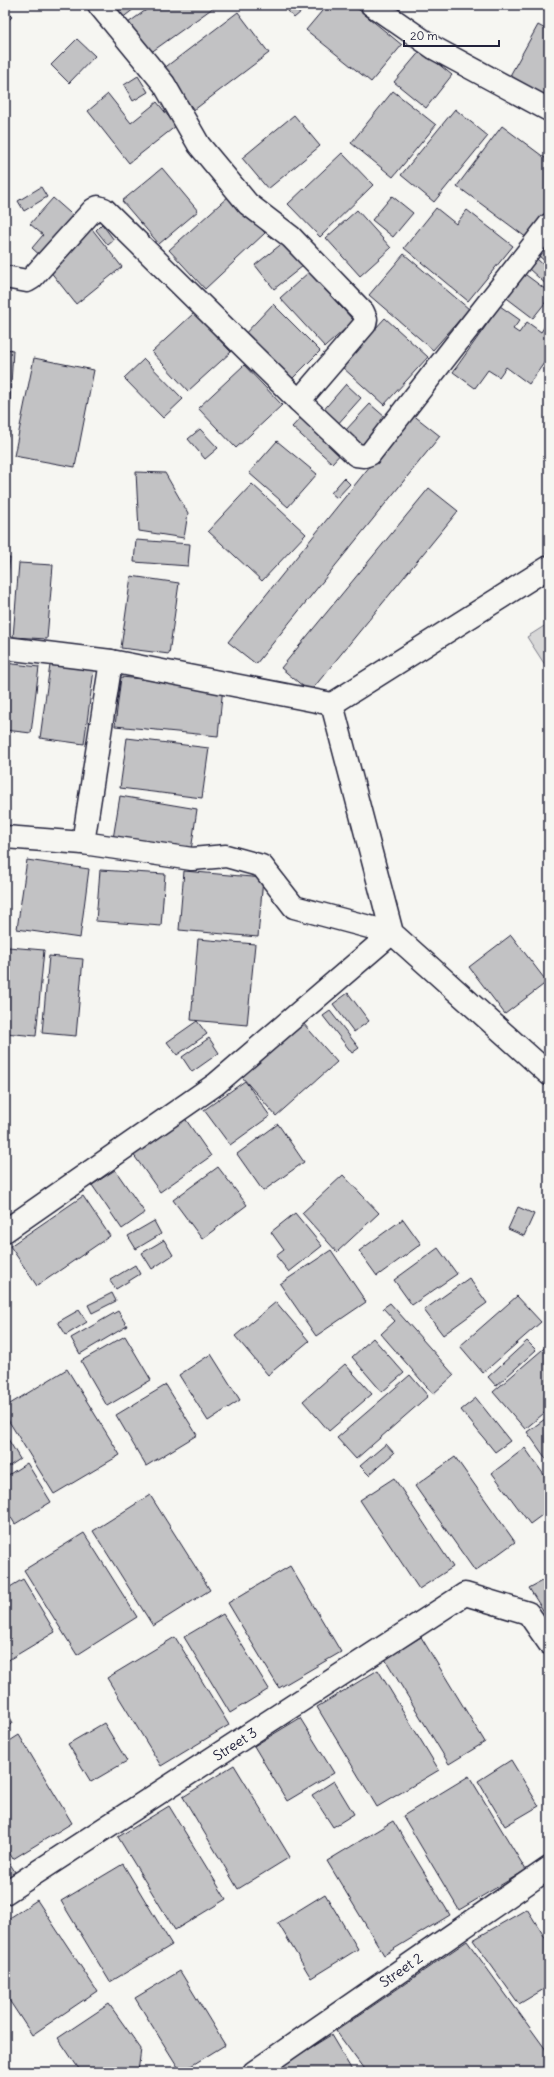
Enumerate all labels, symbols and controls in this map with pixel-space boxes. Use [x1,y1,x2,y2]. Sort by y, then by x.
scale bar [404,22,499,48]
text: 20 m [410,28,438,43]
street label: Street 3 [210,1723,260,1765]
street label: Street 2 [376,1949,426,1991]

